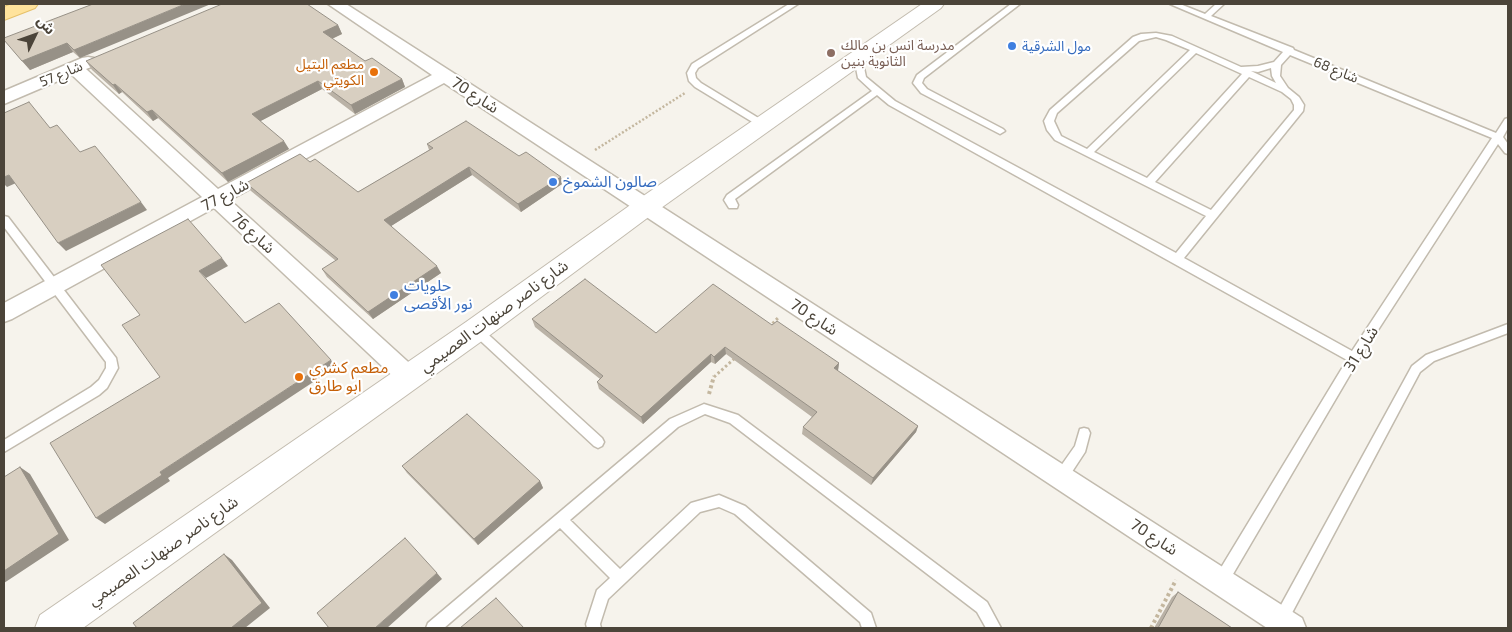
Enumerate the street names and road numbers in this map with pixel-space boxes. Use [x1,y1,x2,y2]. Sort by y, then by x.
street label: شارع 68 [1311,53,1361,87]
street label: شارع 57 [37,57,85,91]
street label: شارع 70 [448,73,502,117]
street label: شارع 77 [198,175,252,215]
street label: شارع 76 [227,208,279,258]
street label: شارع ناصر صنهات العصيمي [416,256,572,376]
street label: شارع 70 [787,295,841,339]
street label: شارع 31 [1340,323,1382,375]
street label: شارع ناصر صنهات العصيمي [84,492,242,610]
street label: شارع 70 [1127,515,1181,559]

